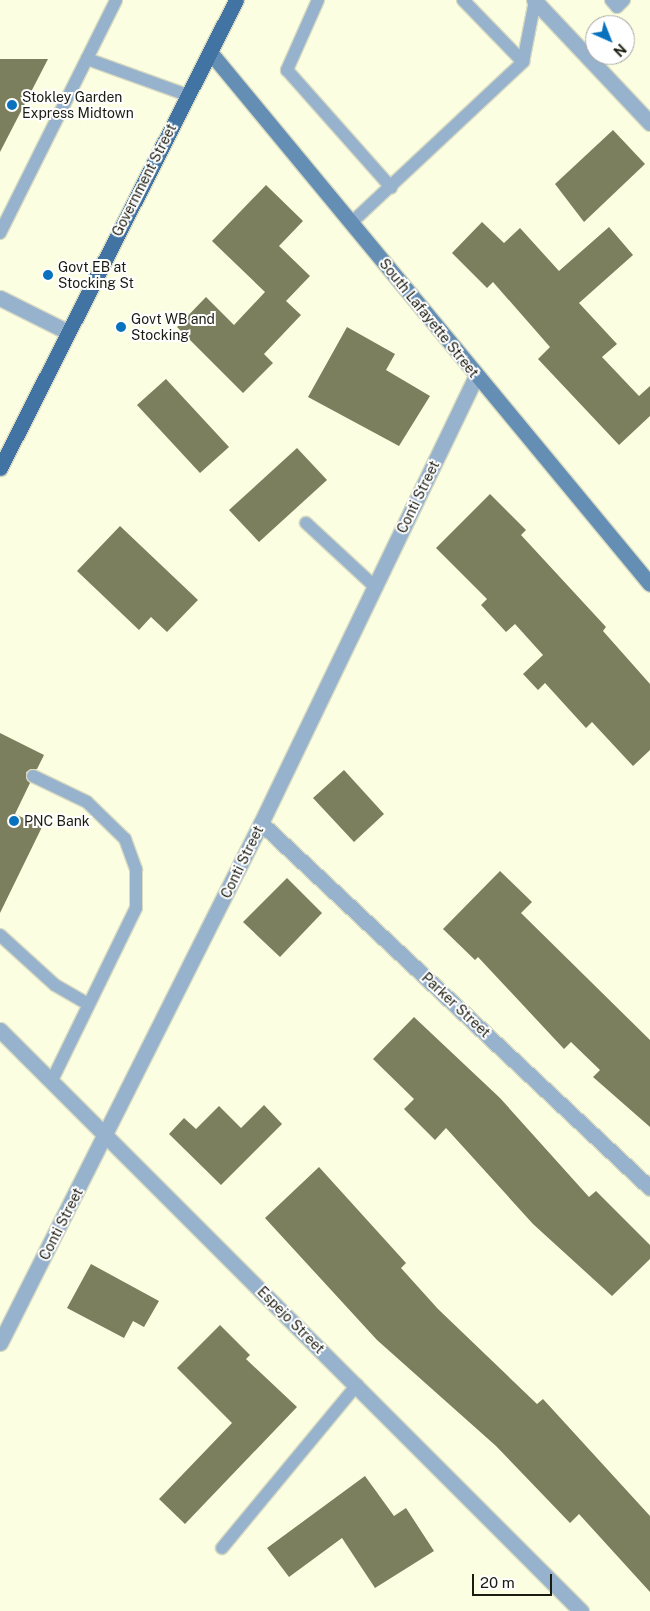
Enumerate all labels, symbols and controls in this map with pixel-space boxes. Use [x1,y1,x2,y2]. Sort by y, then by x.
north arrow [585,15,635,65]
text: N [610,41,629,60]
place label: Stokley Garden Express Midtown [22,89,134,121]
marker: Stokley Garden Express Midtown [6,99,18,111]
street label: Government Street [108,121,180,239]
street label: South Lafayette Street [376,255,482,381]
place label: Govt EB at Stocking St [58,259,134,292]
marker: Govt EB at Stocking St [42,269,54,281]
place label: Govt WB and Stocking [131,311,215,344]
marker: Govt WB and Stocking [115,321,127,333]
street label: Conti Street [393,458,443,536]
place label: PNC Bank [24,813,90,829]
marker: PNC Bank [8,815,20,827]
street label: Conti Street [217,823,267,901]
street label: Parker Street [418,969,494,1041]
street label: Conti Street [36,1185,86,1263]
street label: Espejo Street [254,1283,328,1357]
scale bar [475,1564,555,1596]
text: 20 m [480,1574,515,1591]

